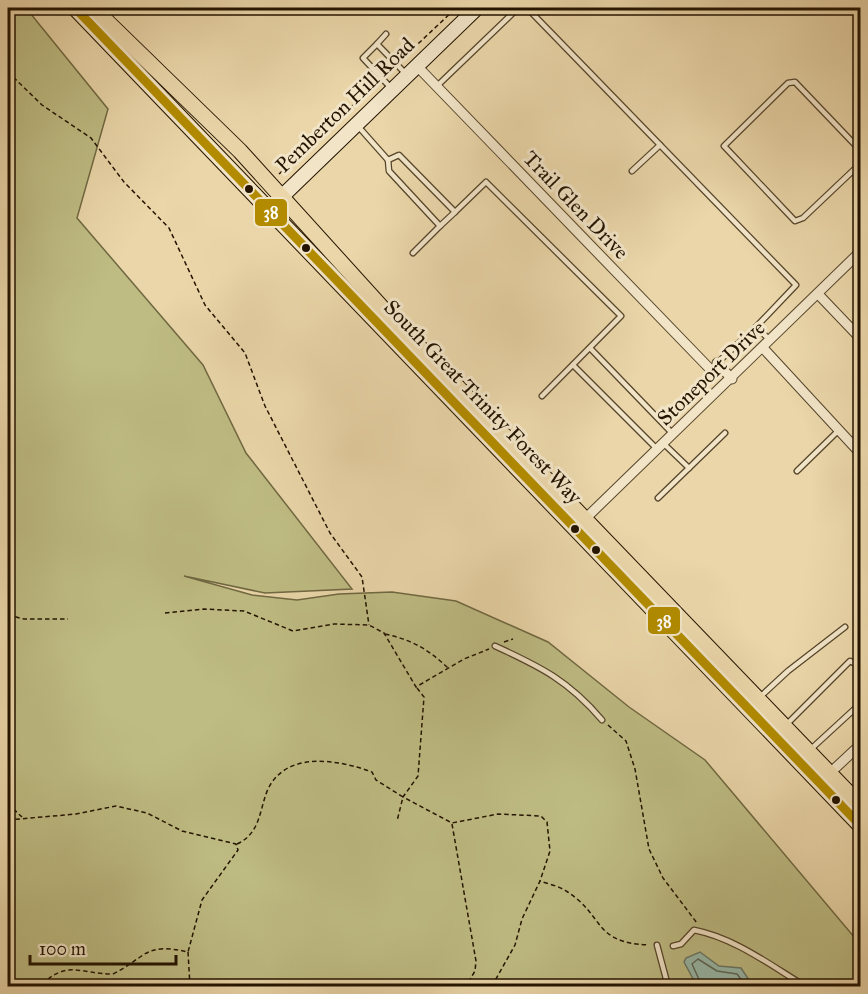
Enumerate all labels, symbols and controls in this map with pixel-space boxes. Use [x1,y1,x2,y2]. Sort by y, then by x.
street label: Pemberton Hill Road [270,32,420,178]
street label: Trail Glen Drive [518,145,634,265]
unlabelled marker [243,183,255,195]
line badge: 38 [254,198,288,227]
text: 38 [264,203,278,223]
unlabelled marker [300,242,312,254]
street label: South Great Trinity Forest Way [378,294,588,510]
street label: Stoneport Drive [652,315,771,431]
unlabelled marker [569,523,581,535]
unlabelled marker [590,544,602,556]
line badge: 38 [647,606,681,635]
text: 38 [657,612,671,632]
unlabelled marker [830,794,842,806]
scale bar [30,928,176,966]
text: 100 m [39,938,86,960]

